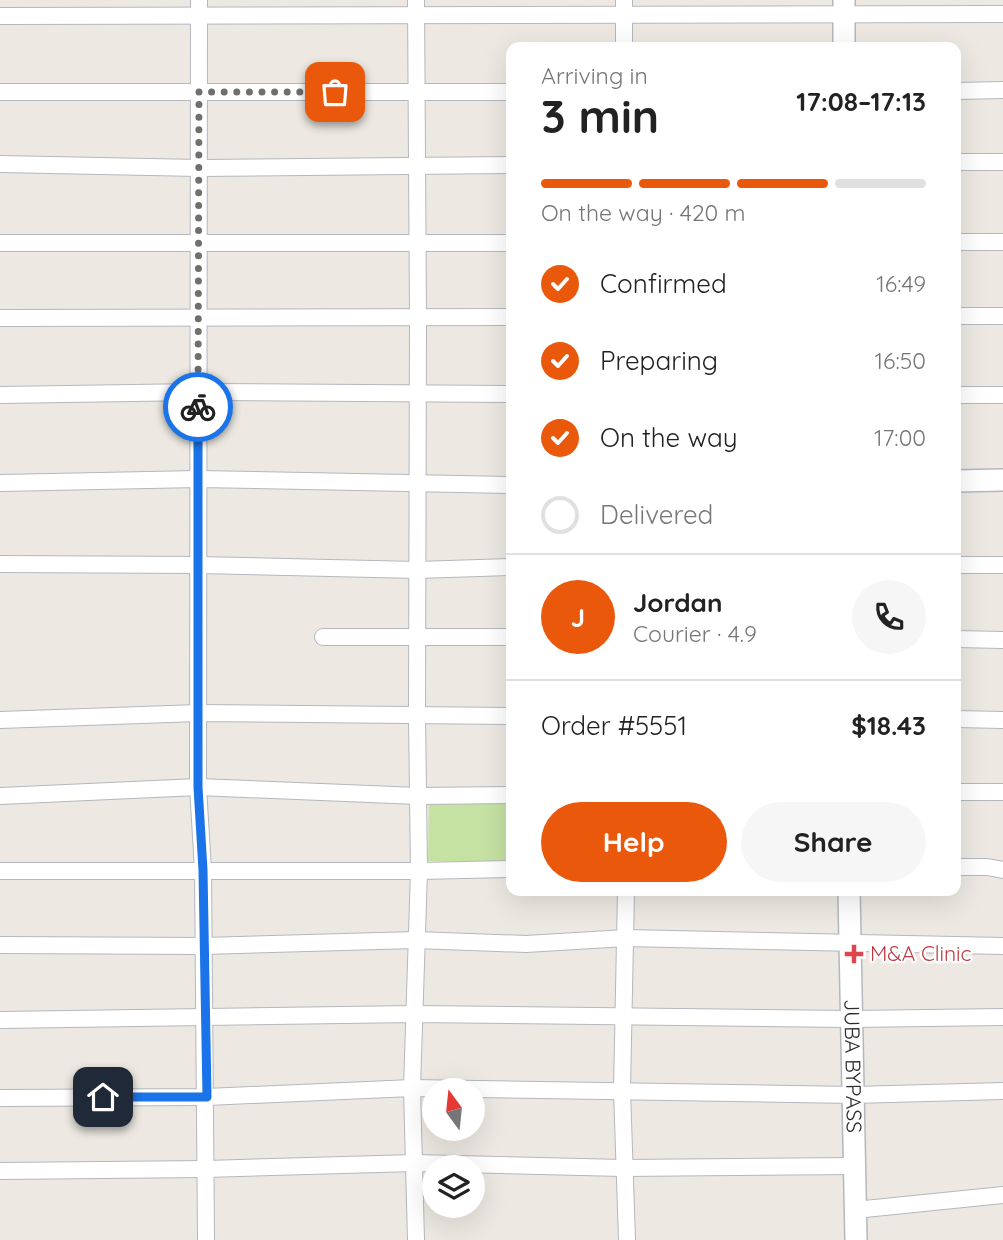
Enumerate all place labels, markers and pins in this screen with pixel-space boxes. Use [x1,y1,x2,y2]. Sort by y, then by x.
pin [305,62,365,122]
place label: M&A Clinic [870,940,972,966]
marker: M&A Clinic [844,944,864,964]
pin [73,1067,133,1127]

